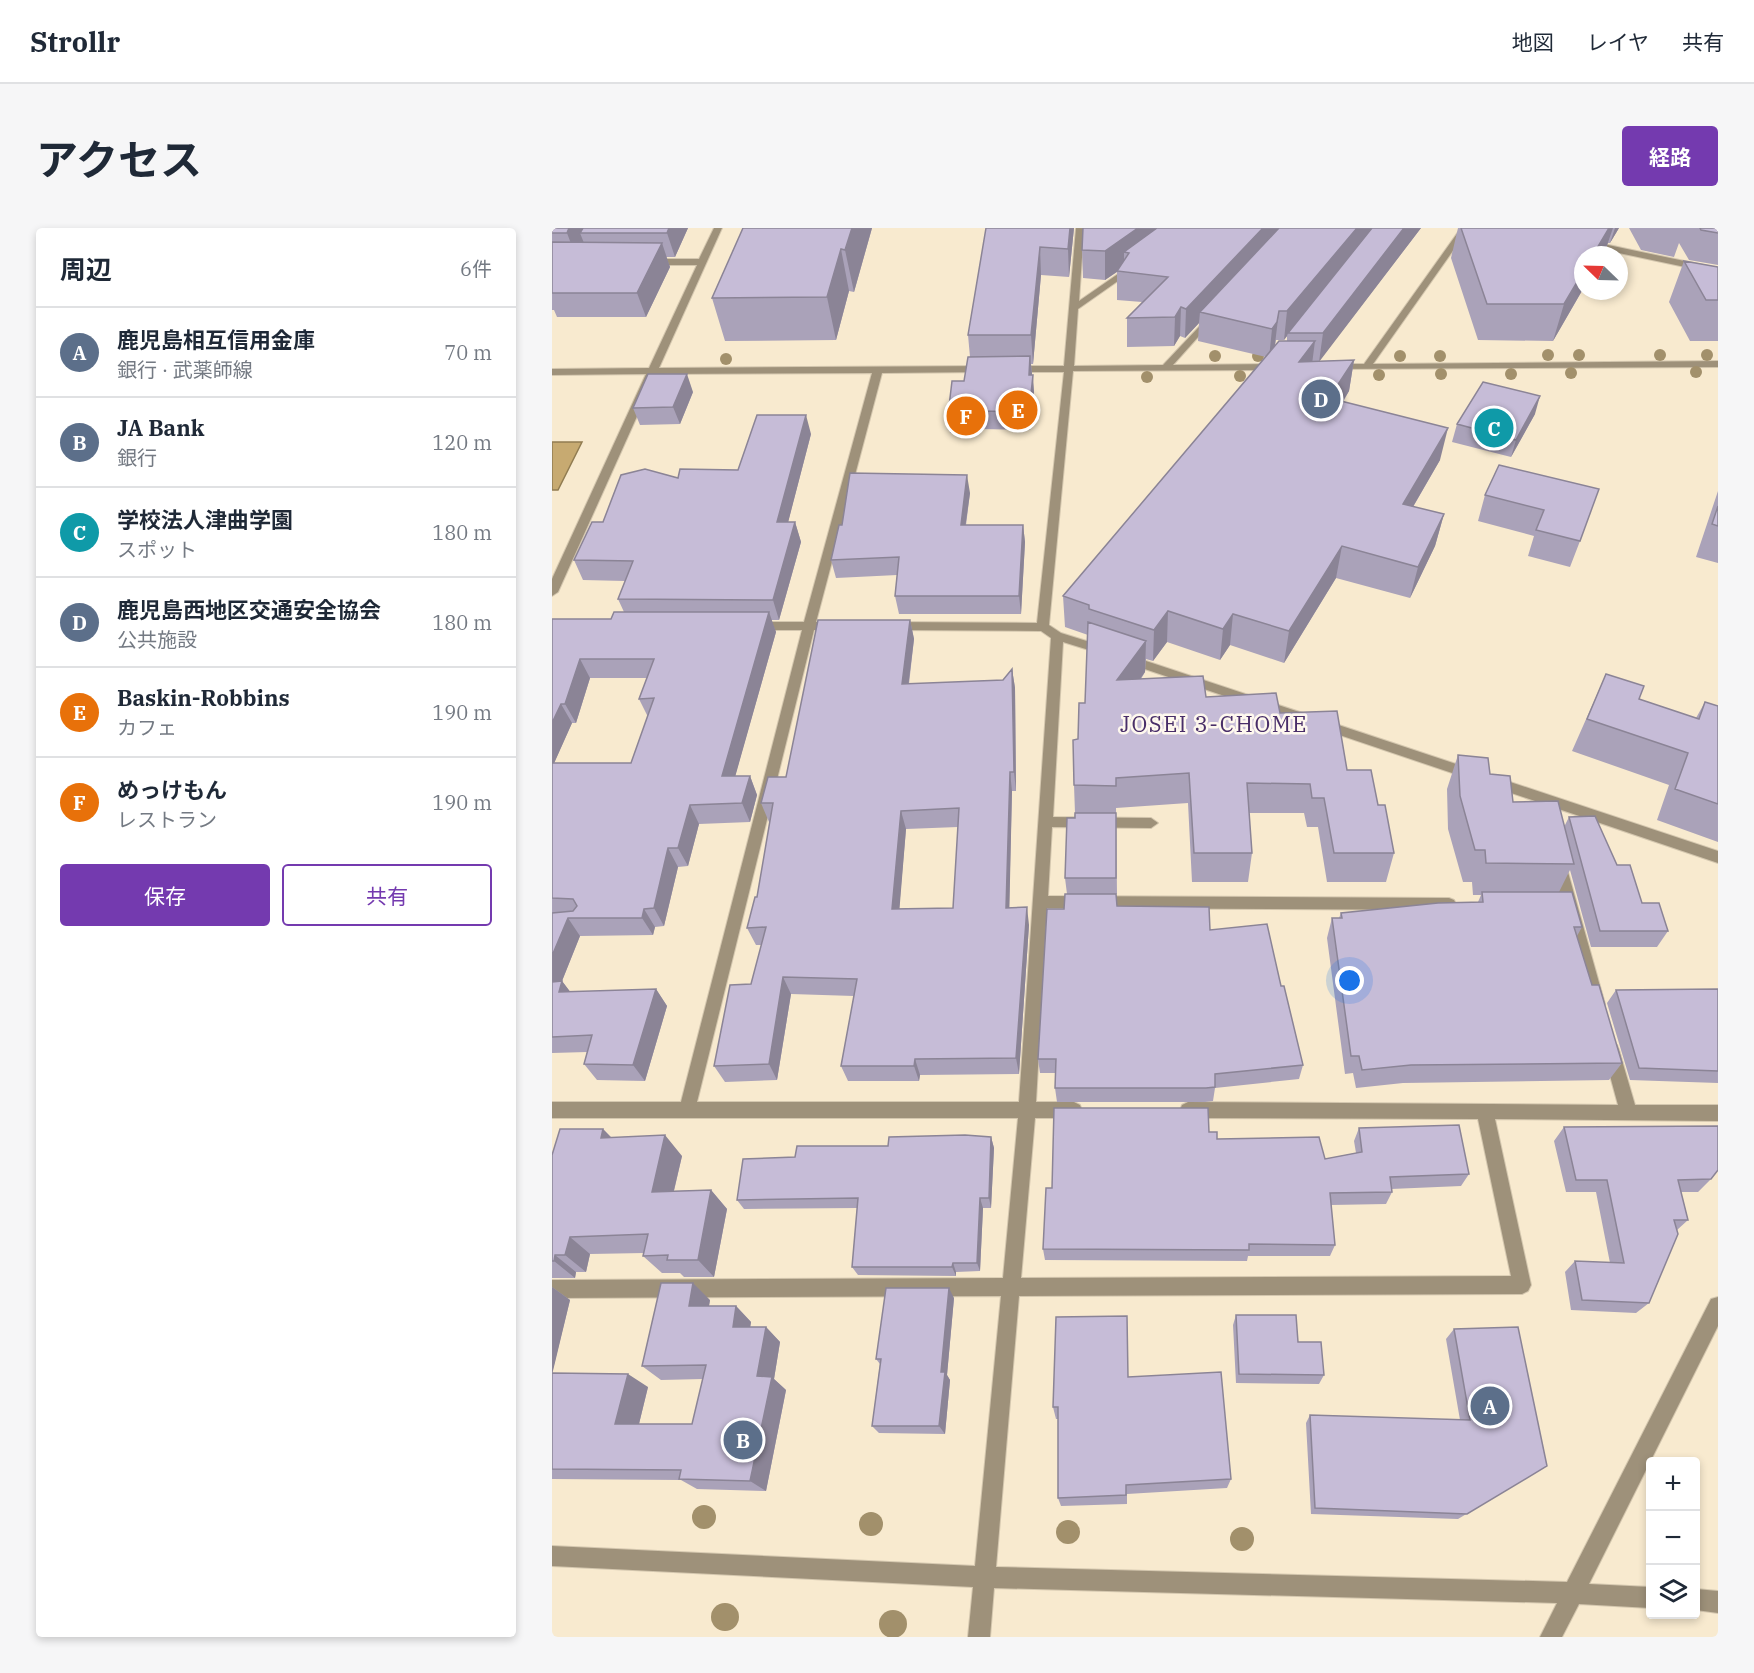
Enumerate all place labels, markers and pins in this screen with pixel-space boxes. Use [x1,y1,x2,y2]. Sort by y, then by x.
pin: D [1302,376,1340,422]
pin: E [998,388,1038,432]
pin: F [946,394,986,438]
pin: C [1474,406,1514,450]
pin: A [1470,1384,1510,1428]
pin: B [724,1418,762,1462]

